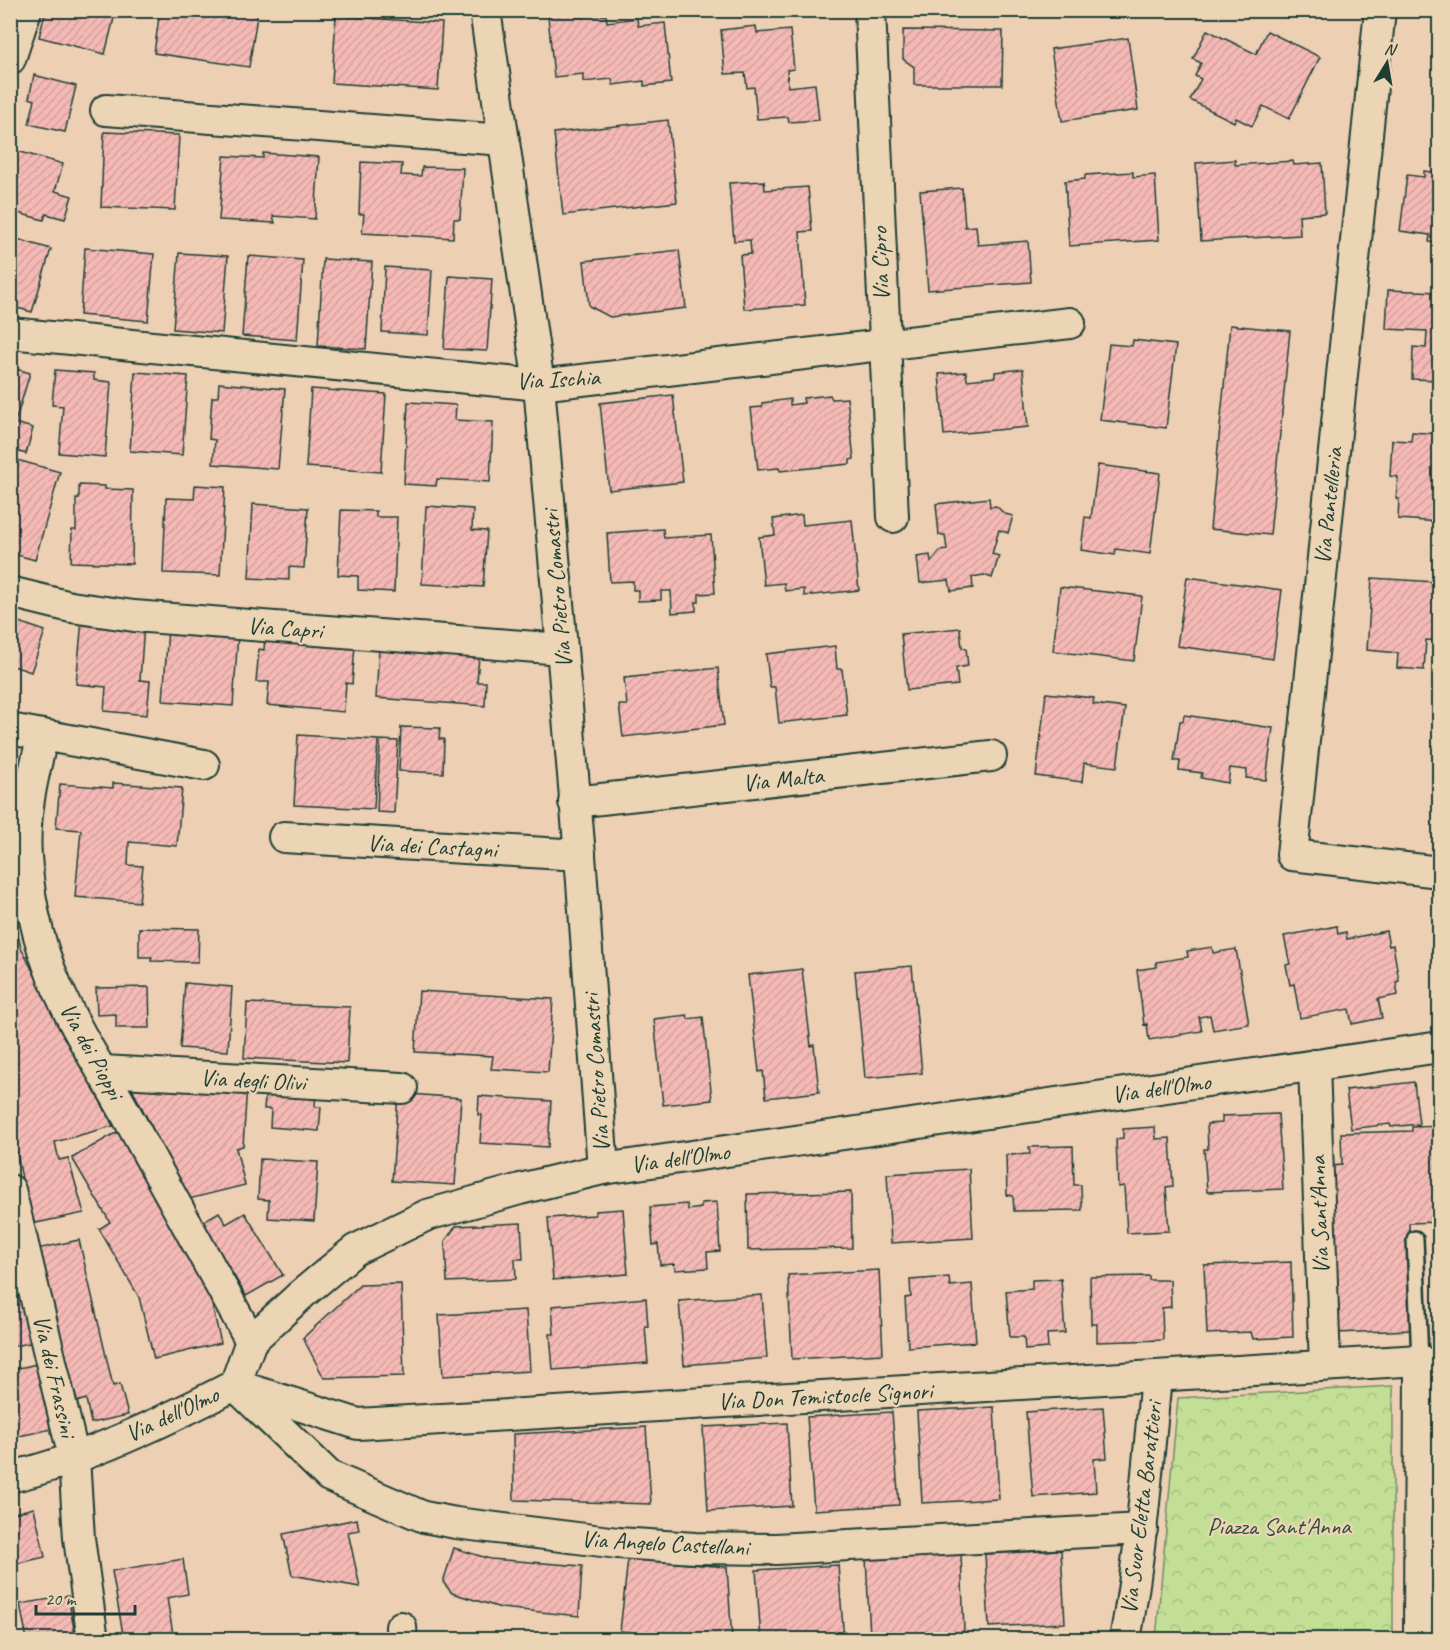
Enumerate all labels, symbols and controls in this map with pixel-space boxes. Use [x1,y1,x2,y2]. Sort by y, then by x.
north arrow [1357,33,1417,93]
text: N [1383,38,1399,61]
street label: Via Cipro [864,225,896,301]
street label: Via Ischia [516,362,602,396]
street label: Via Pantelleria [1307,444,1349,566]
street label: Via Pietro Comastri [535,506,579,670]
street label: Via Capri [246,610,326,646]
street label: Via Malta [741,760,826,798]
street label: Via dei Castagni [366,828,500,865]
street label: Via Pietro Comastri [575,990,617,1153]
street label: Via dei Pioppi [53,997,132,1107]
street label: Via degli Olivi [200,1062,310,1098]
street label: Via dell'Olmo [1110,1066,1214,1110]
street label: Via dell'Olmo [629,1136,733,1180]
street label: Via Sant'Anna [1302,1154,1336,1275]
street label: Via dei Frassini [26,1312,84,1442]
street label: Via Don Temistocle Signori [717,1375,935,1417]
street label: Via dell'Olmo [121,1379,225,1449]
street label: Via Suor Eletta Barattieri [1113,1398,1169,1616]
park label: Piazza Sant'Anna [1207,1511,1352,1541]
street label: Via Angelo Castellani [580,1524,752,1562]
scale bar [36,1578,135,1616]
text: 20 m [45,1588,78,1610]

